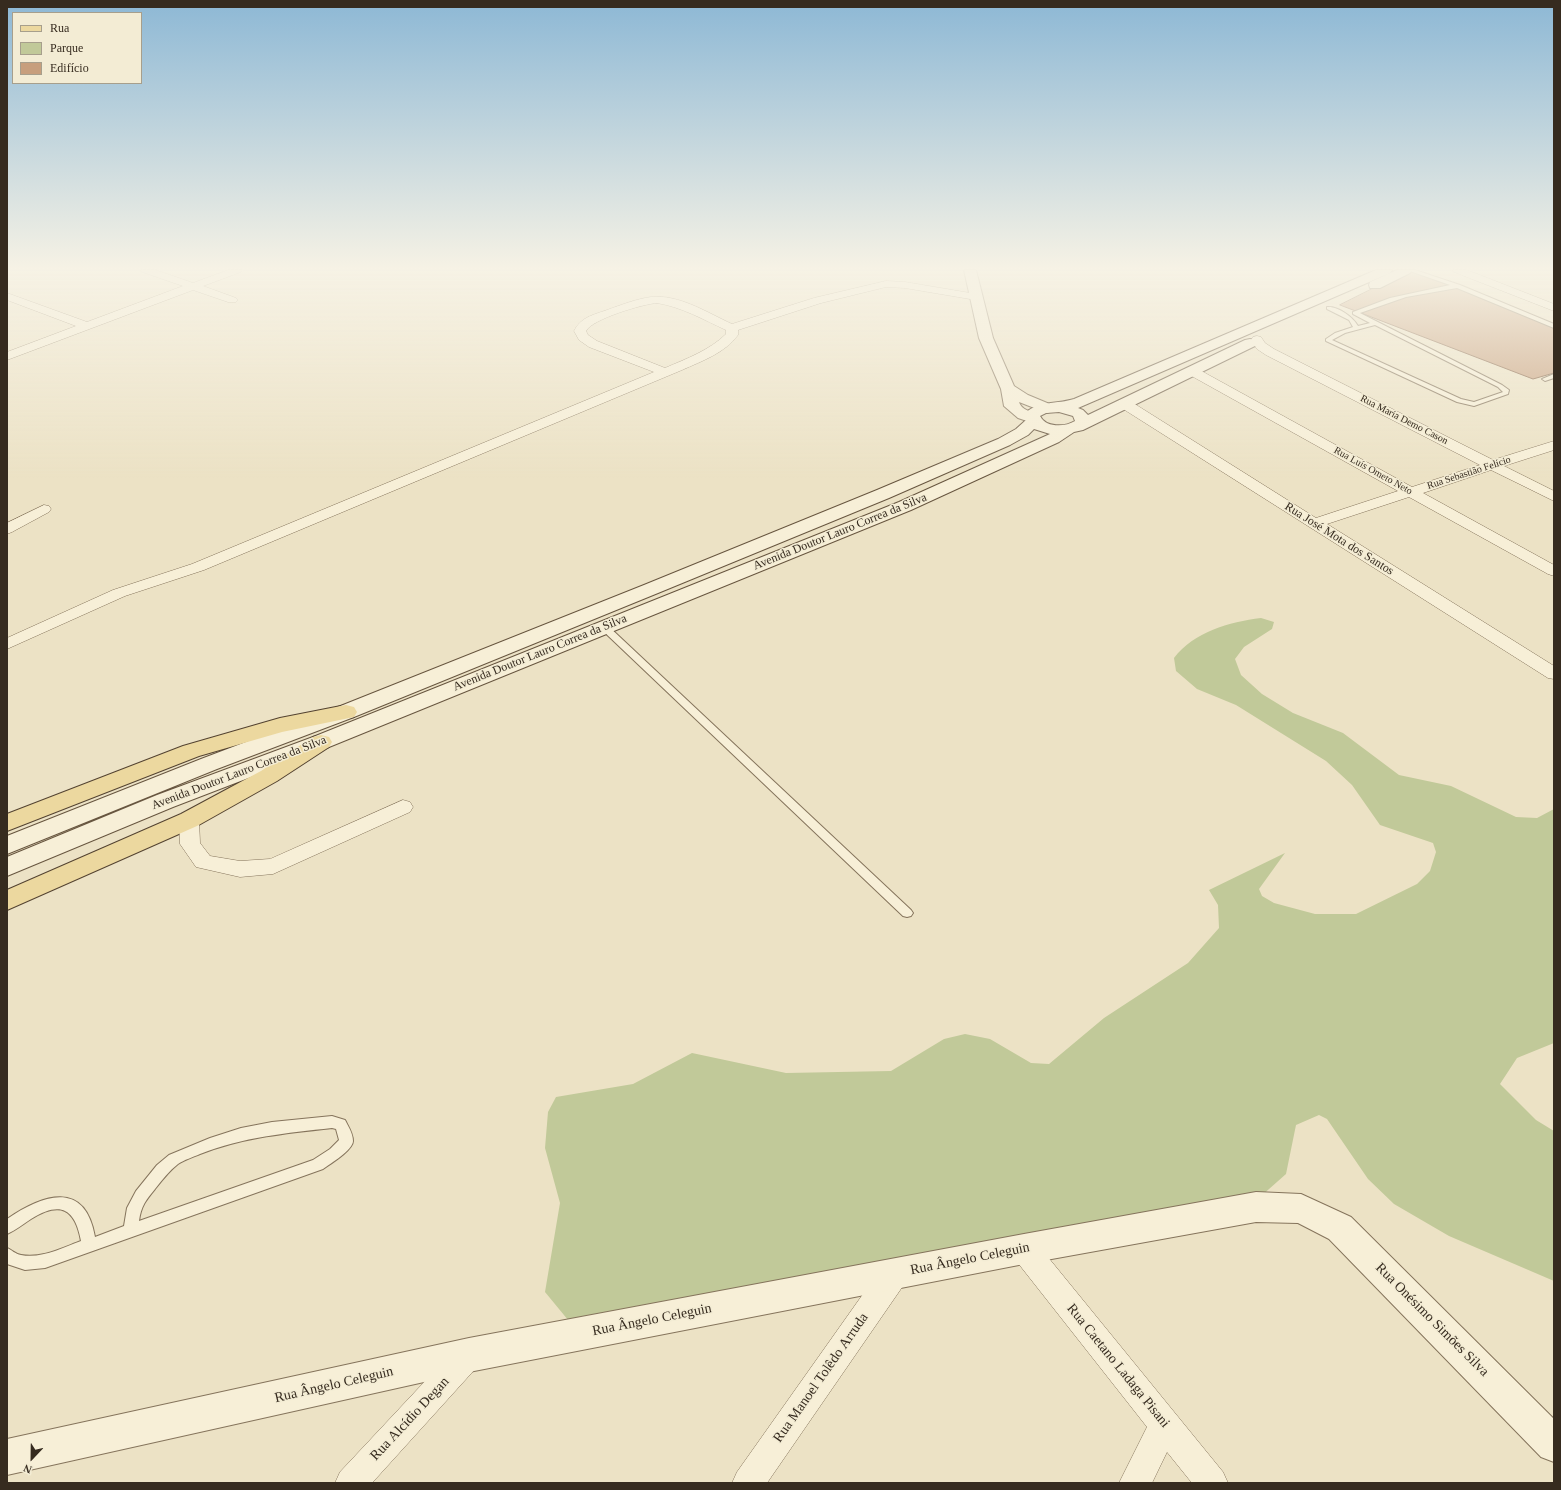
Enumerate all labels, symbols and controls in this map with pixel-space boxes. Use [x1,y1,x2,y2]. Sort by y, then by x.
legend [12,12,142,84]
text: Rua [50,21,69,35]
text: Parque [50,41,83,55]
text: Edifício [50,61,89,75]
street label: Rua Maria Demo Cason [1358,393,1450,447]
street label: Rua Luís Ometo Neto [1332,444,1414,498]
street label: Rua Sebastião Felício [1426,454,1512,492]
street label: Avenida Doutor Lauro Correa da Silva [751,490,929,574]
street label: Rua José Mota dos Santos [1282,500,1396,578]
street label: Avenida Doutor Lauro Correa da Silva [451,611,629,695]
street label: Avenida Doutor Lauro Correa da Silva [150,733,328,813]
street label: Rua Ângelo Celeguin [909,1239,1031,1279]
street label: Rua Onésimo Simões Silva [1372,1260,1492,1380]
street label: Rua Ângelo Celeguin [591,1300,713,1340]
street label: Rua Caetano Ladaga Pisani [1063,1301,1173,1431]
street label: Rua Manoel Tolêdo Arruda [770,1310,872,1446]
street label: Rua Ângelo Celeguin [273,1363,395,1407]
street label: Rua Alcídio Degan [367,1374,453,1464]
north arrow [12,1438,52,1478]
text: N [22,1462,33,1476]

